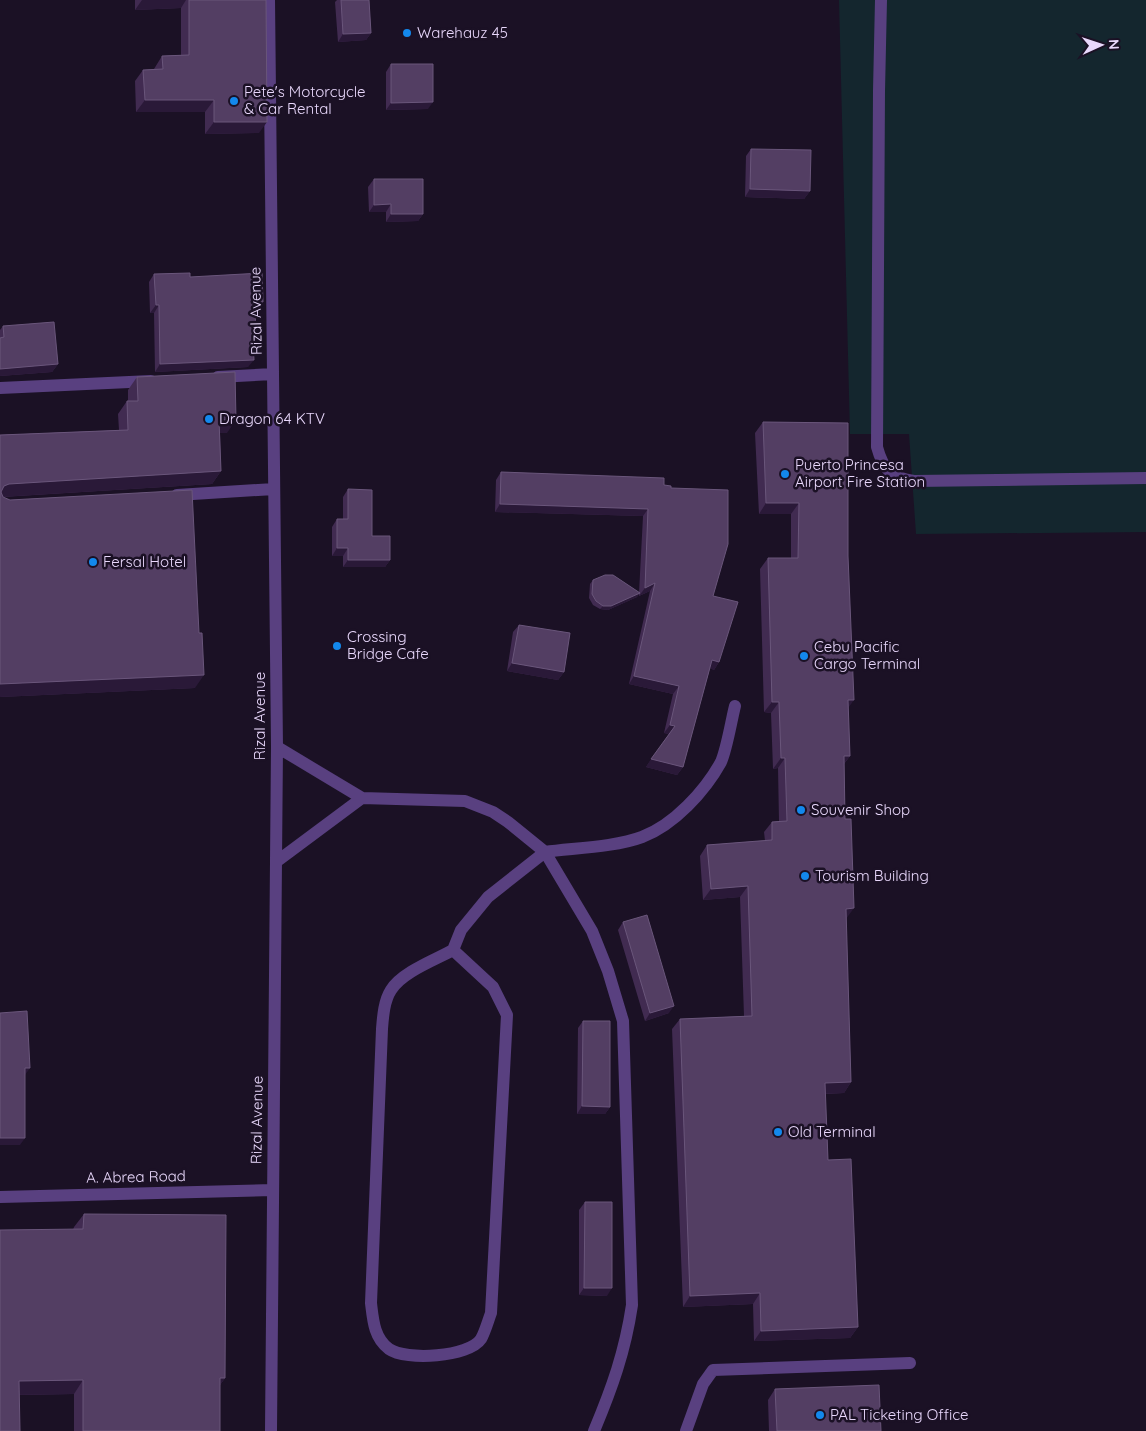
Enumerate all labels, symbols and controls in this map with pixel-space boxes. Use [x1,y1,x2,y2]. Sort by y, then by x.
north arrow [1076,20,1126,70]
place label: Warehauz 45 [417,23,508,42]
marker: Warehauz 45 [401,27,413,39]
text: N [1105,39,1123,50]
place label: Pete's Motorcycle & Car Rental [244,82,366,118]
marker: Pete's Motorcycle & Car Rental [228,95,240,107]
street label: Rizal Avenue [245,267,266,355]
place label: Dragon 64 KTV [219,409,325,428]
marker: Dragon 64 KTV [203,413,215,425]
place label: Puerto Princesa Airport Fire Station [795,455,925,491]
marker: Puerto Princesa Airport Fire Station [779,468,791,480]
place label: Fersal Hotel [103,552,186,571]
marker: Fersal Hotel [87,556,99,568]
place label: Crossing Bridge Cafe [347,627,429,663]
place label: Cebu Pacific Cargo Terminal [814,637,920,673]
marker: Crossing Bridge Cafe [331,640,343,652]
marker: Cebu Pacific Cargo Terminal [798,650,810,662]
street label: Rizal Avenue [250,672,269,760]
place label: Souvenir Shop [811,800,910,819]
marker: Souvenir Shop [795,804,807,816]
place label: Tourism Building [815,866,929,885]
marker: Tourism Building [799,870,811,882]
street label: Rizal Avenue [246,1076,267,1164]
place label: Old Terminal [788,1122,876,1141]
marker: Old Terminal [772,1126,784,1138]
street label: A. Abrea Road [86,1166,186,1187]
place label: PAL Ticketing Office [830,1405,968,1424]
marker: PAL Ticketing Office [814,1409,826,1421]

